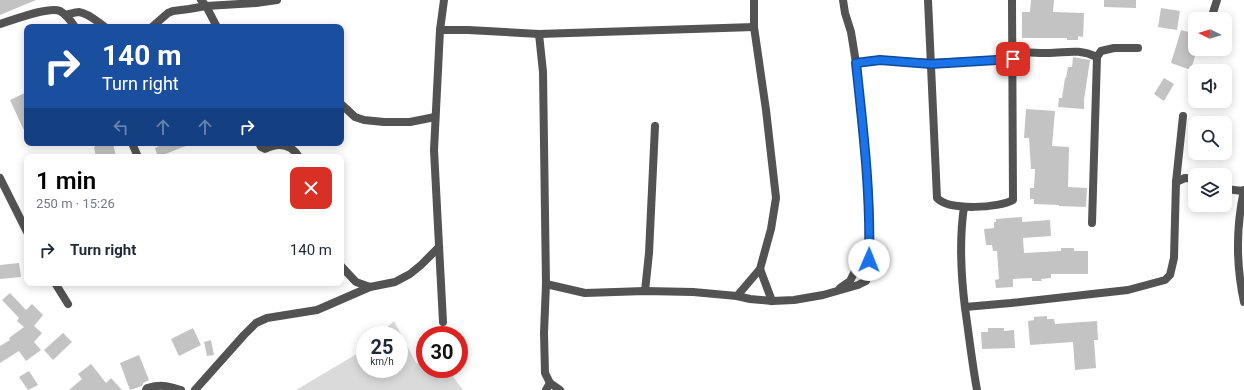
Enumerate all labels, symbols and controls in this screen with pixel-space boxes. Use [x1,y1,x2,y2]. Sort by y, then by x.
north arrow [1188,12,1232,56]
map controls [1188,12,1232,212]
text: 140 m [102,39,181,72]
icon: right [36,40,88,92]
pin [996,42,1030,76]
icon: arrive [1002,48,1024,70]
button: sound [1188,64,1232,108]
text: Turn right [102,73,179,94]
icon: left [110,116,132,138]
icon: ahead [152,116,174,138]
icon: ahead [194,116,216,138]
icon: right [236,116,258,138]
button: search [1188,116,1232,160]
text: 1 min [36,167,96,195]
button: close [290,167,332,209]
button: layers [1188,168,1232,212]
text: 250 m · 15:26 [36,196,115,211]
icon: right [36,239,58,261]
position arrow [848,239,890,281]
text: Turn right [70,241,136,259]
text: 140 m [290,241,332,259]
speed limit sign: 30 [416,326,468,378]
text: 25 [371,335,393,359]
text: km/h [370,356,394,367]

